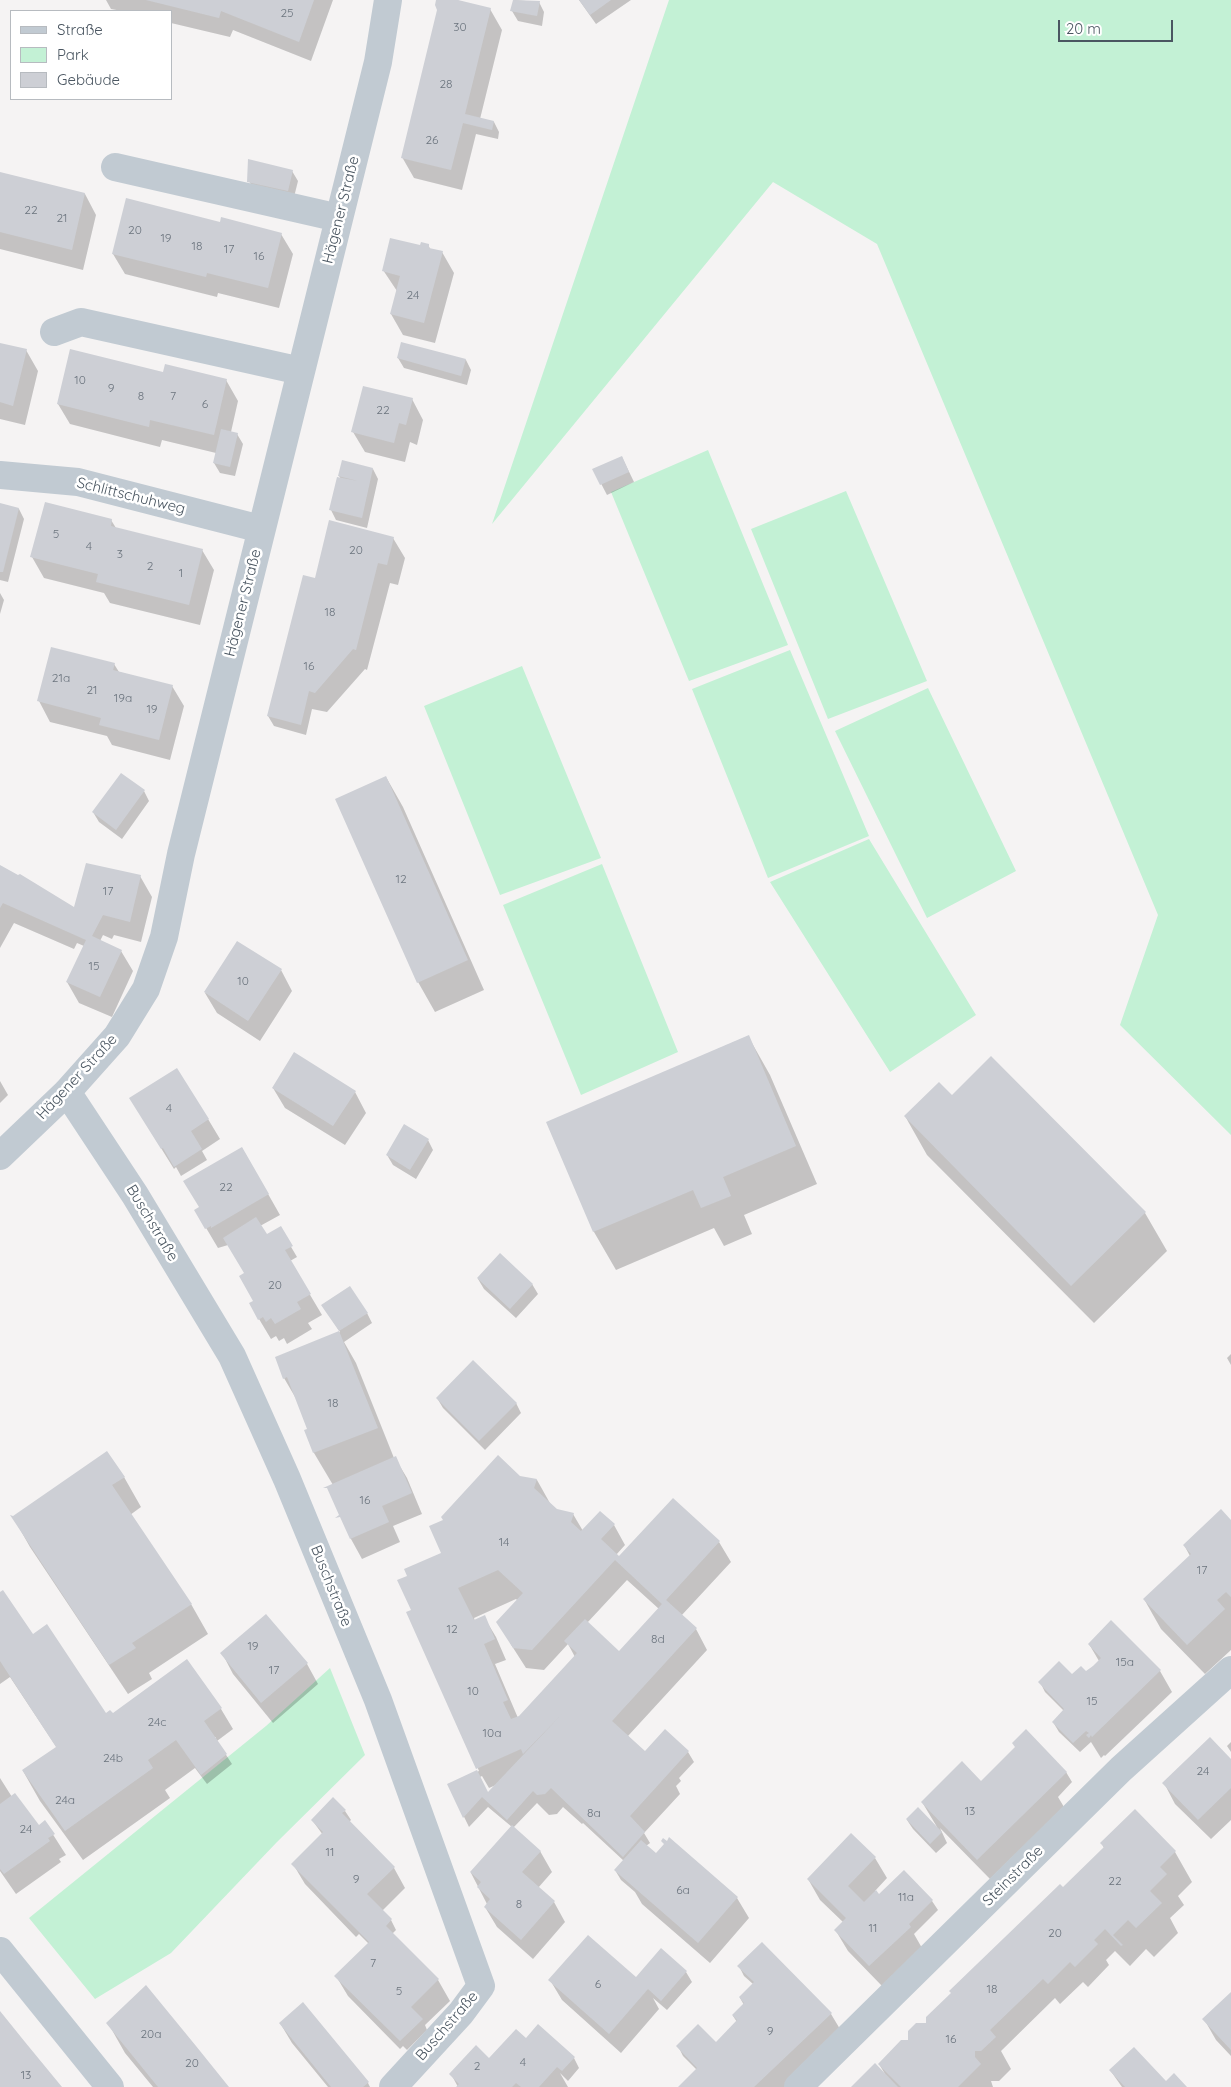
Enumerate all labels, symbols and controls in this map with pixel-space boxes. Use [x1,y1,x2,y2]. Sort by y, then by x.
house number: 25 [280,6,294,20]
legend [10,10,172,100]
scale bar [1061,10,1176,42]
text: 20 m [1066,19,1101,38]
text: Straße [57,20,103,39]
house number: 30 [453,20,467,34]
text: Park [57,45,89,64]
text: Gebäude [57,70,120,89]
house number: 28 [439,77,453,91]
house number: 26 [425,133,439,147]
street label: Hägener Straße [319,154,363,266]
house number: 22 [24,203,38,217]
house number: 21 [56,211,68,225]
house number: 20 [128,223,142,237]
house number: 19 [160,231,172,245]
house number: 18 [192,239,202,253]
house number: 17 [224,242,234,256]
house number: 16 [254,249,264,263]
house number: 24 [407,288,419,302]
house number: 10 [74,373,86,387]
house number: 9 [108,381,114,395]
house number: 8 [138,389,144,403]
house number: 7 [170,389,176,403]
house number: 6 [202,397,208,411]
house number: 22 [376,403,390,417]
street label: Schlittschuhweg [75,474,187,518]
house number: 5 [53,527,59,541]
house number: 4 [86,539,92,553]
house number: 20 [349,543,363,557]
house number: 3 [117,547,123,561]
street label: Hägener Straße [221,547,265,659]
house number: 2 [147,559,153,573]
house number: 1 [179,566,183,580]
house number: 18 [325,605,335,619]
house number: 16 [304,659,314,673]
house number: 21a [52,671,70,685]
house number: 21 [86,683,98,697]
house number: 19a [114,691,132,705]
house number: 19 [146,702,158,716]
house number: 12 [395,872,407,886]
house number: 17 [103,884,113,898]
house number: 15 [89,959,99,973]
house number: 10 [237,974,249,988]
street label: Hägener Straße [33,1031,121,1123]
house number: 4 [166,1101,172,1115]
house number: 22 [219,1180,233,1194]
street label: Buschstraße [122,1182,182,1264]
house number: 20 [268,1278,282,1292]
house number: 18 [328,1396,338,1410]
house number: 16 [360,1493,370,1507]
house number: 14 [499,1535,509,1549]
street label: Buschstraße [307,1543,355,1629]
house number: 17 [1197,1563,1207,1577]
house number: 12 [446,1622,458,1636]
house number: 8d [651,1632,665,1646]
house number: 19 [247,1639,259,1653]
house number: 15a [1116,1655,1134,1669]
house number: 17 [269,1663,279,1677]
house number: 10 [467,1684,479,1698]
house number: 15 [1087,1694,1097,1708]
house number: 24c [147,1715,167,1729]
house number: 10a [483,1726,501,1740]
house number: 24b [103,1751,123,1765]
house number: 24 [1197,1764,1209,1778]
house number: 24a [55,1793,75,1807]
house number: 13 [965,1804,975,1818]
house number: 8a [587,1806,601,1820]
house number: 24 [20,1822,32,1836]
street label: Steinstraße [979,1842,1047,1910]
house number: 11 [326,1845,334,1859]
house number: 9 [353,1872,359,1886]
house number: 22 [1108,1874,1122,1888]
house number: 6a [676,1883,690,1897]
house number: 11a [898,1890,914,1904]
house number: 8 [516,1897,522,1911]
house number: 11 [869,1921,877,1935]
house number: 20 [1048,1926,1062,1940]
house number: 7 [370,1956,376,1970]
house number: 6 [595,1977,601,1991]
house number: 18 [987,1982,997,1996]
house number: 5 [396,1984,402,1998]
street label: Buschstraße [412,1988,482,2064]
house number: 9 [767,2024,773,2038]
house number: 20a [140,2027,162,2041]
house number: 16 [946,2032,956,2046]
house number: 4 [520,2055,526,2069]
house number: 20 [185,2056,199,2070]
house number: 2 [474,2059,480,2073]
house number: 13 [21,2068,31,2082]

